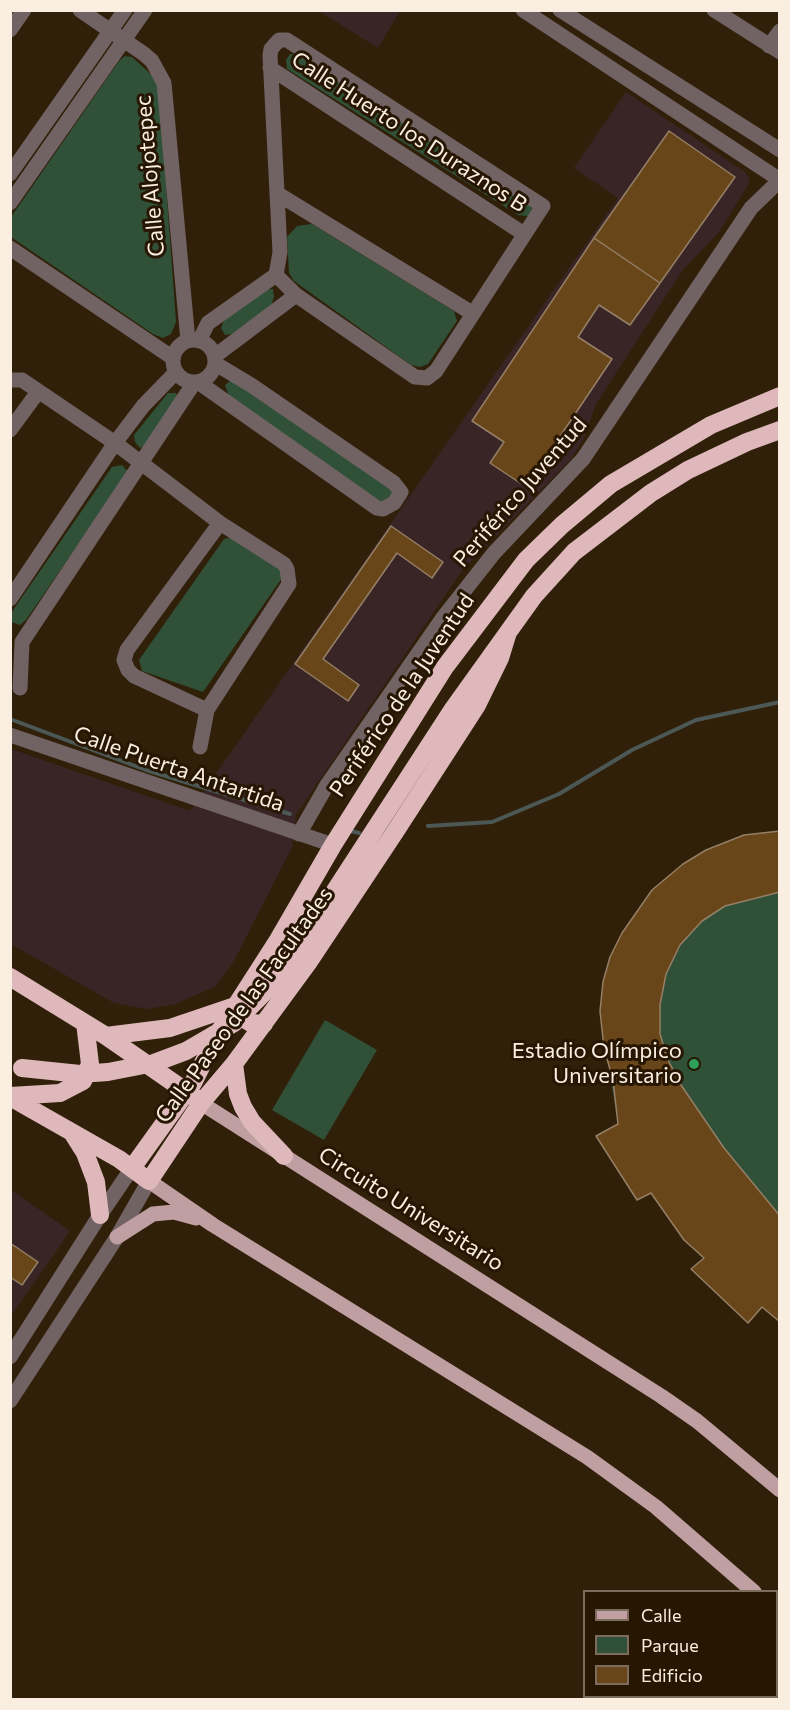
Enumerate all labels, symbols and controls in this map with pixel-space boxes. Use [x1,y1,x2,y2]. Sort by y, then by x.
street label: Calle Huerto los Duraznos B [286,46,532,218]
street label: Calle Alojotepec [130,94,170,258]
street label: Periférico Juventud [448,412,592,572]
street label: Periférico de la Juventud [324,588,480,802]
street label: Calle Puerta Antartida [70,721,288,817]
street label: Calle Paseo de las Facultades [150,882,338,1128]
place label: Estadio Olímpico Universitario [512,1038,682,1090]
marker: Estadio Olímpico Universitario [687,1057,701,1071]
street label: Circuito Universitario [314,1141,508,1277]
legend [583,1590,778,1698]
text: Calle [641,1604,681,1626]
text: Parque [641,1634,699,1656]
text: Edificio [641,1664,703,1686]

